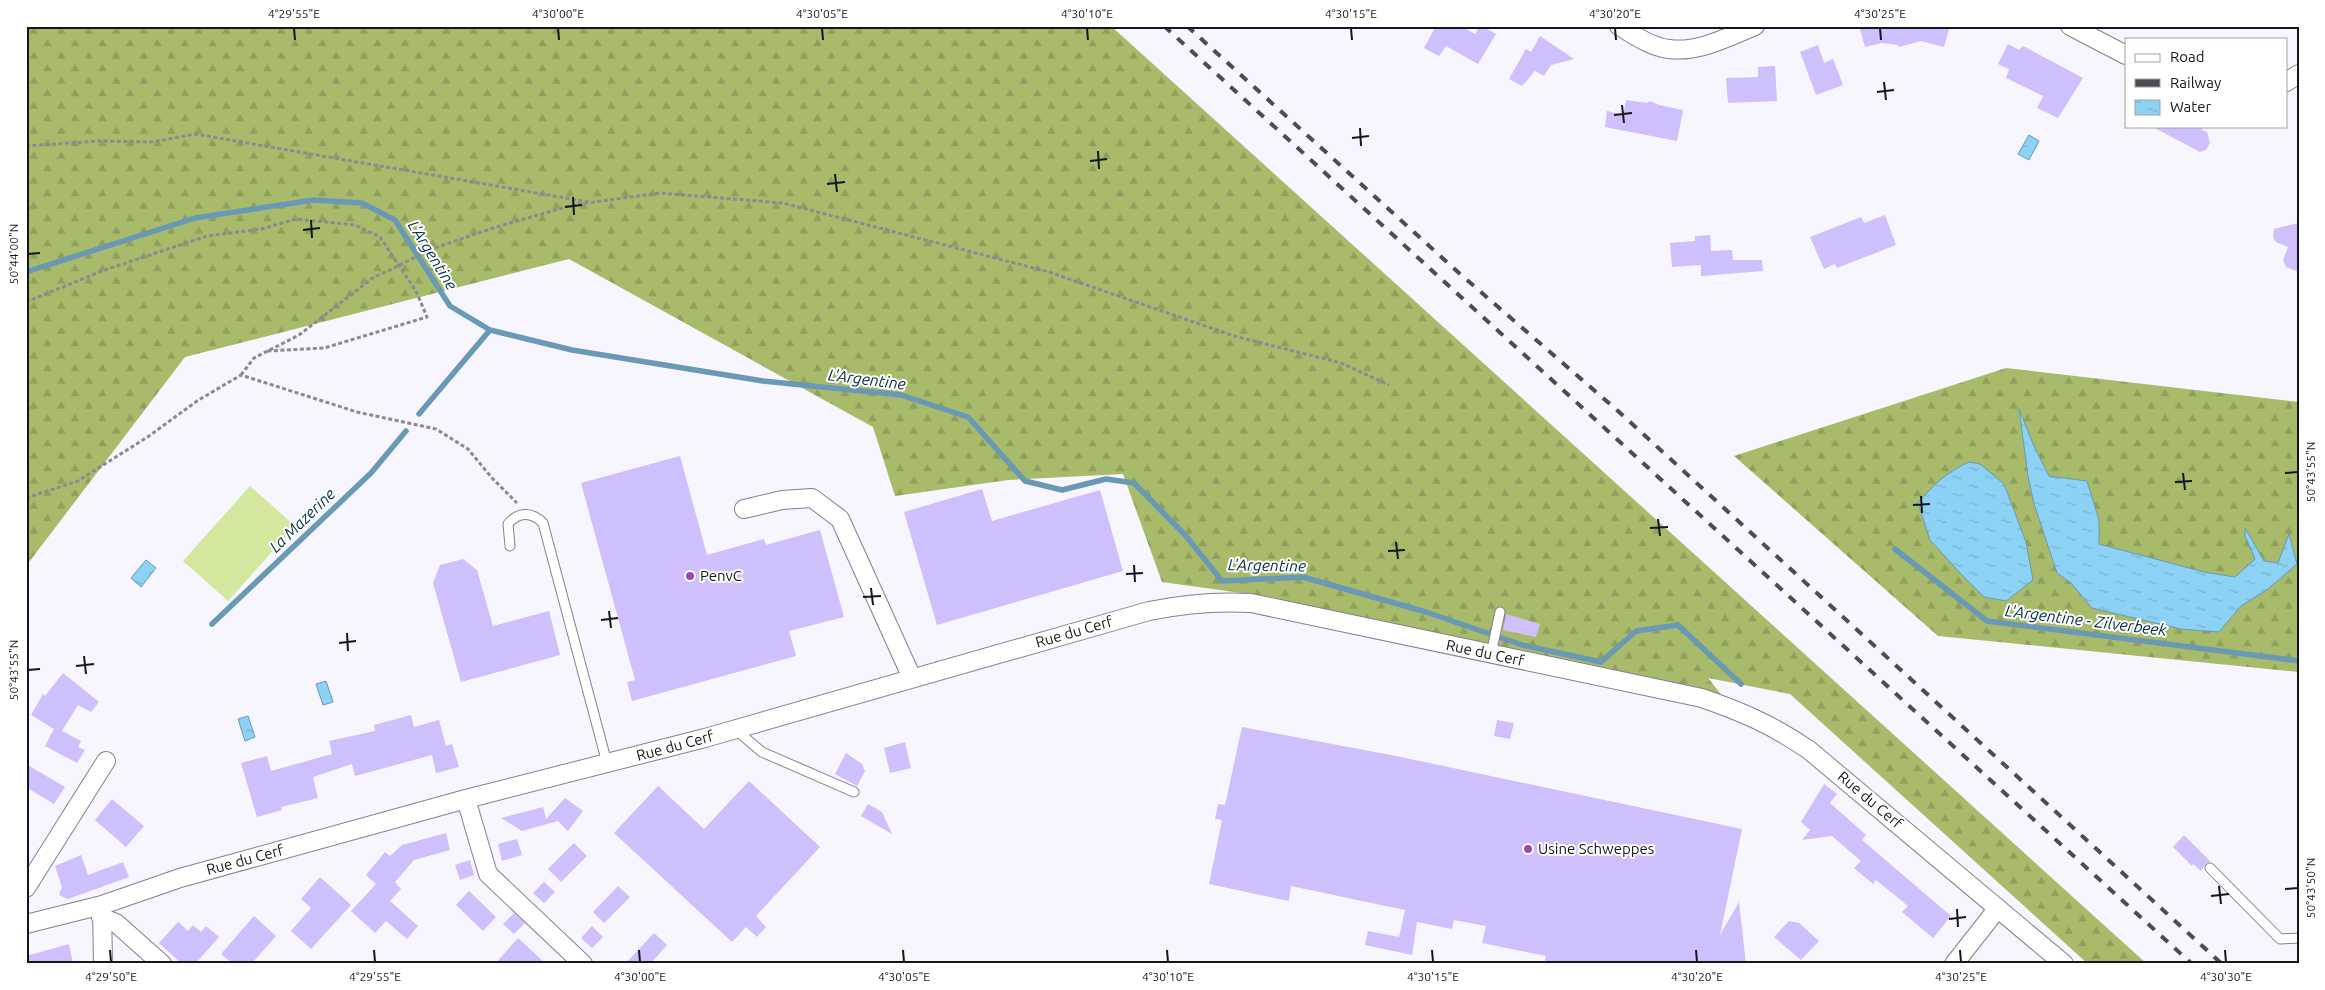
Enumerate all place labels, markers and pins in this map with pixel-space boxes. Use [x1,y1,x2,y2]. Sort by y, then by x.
place label: PenvC [700,567,742,584]
marker: PenvC [684,570,696,582]
place label: Usine Schweppes [1538,840,1654,857]
marker: Usine Schweppes [1522,843,1534,855]

